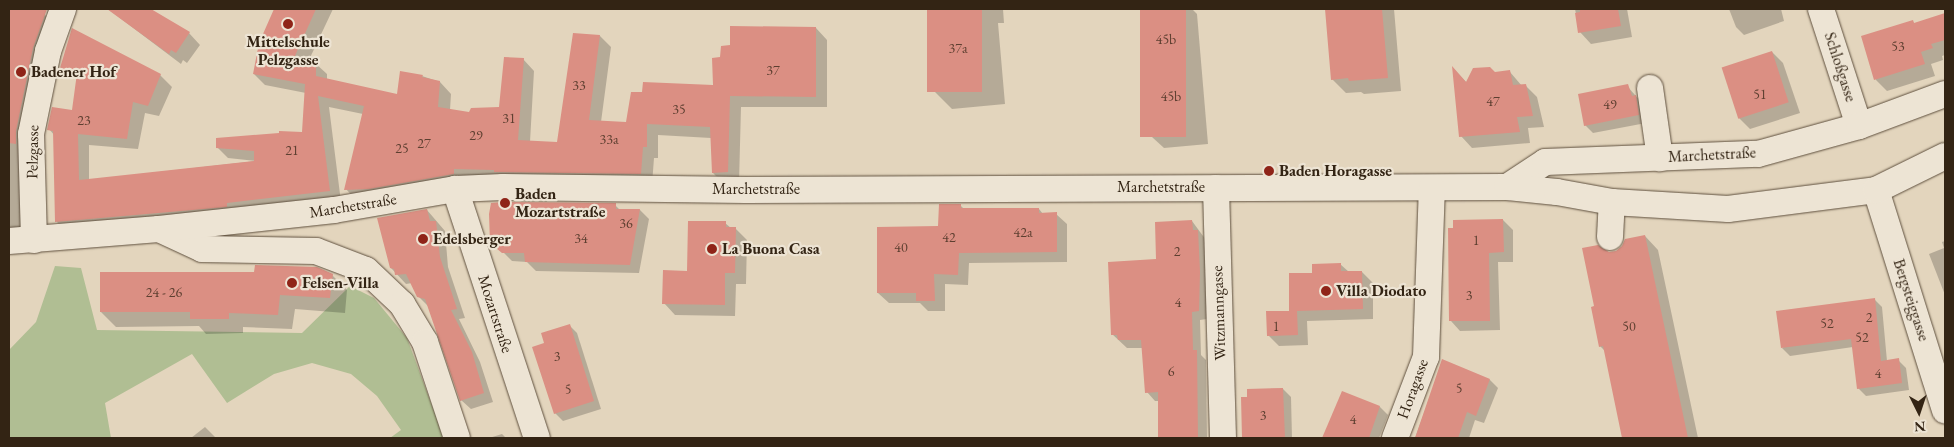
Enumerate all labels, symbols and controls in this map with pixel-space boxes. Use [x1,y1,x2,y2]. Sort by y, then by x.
marker: Mittelschule Pelzgasse [282,18,294,30]
street label: Schloßgasse [1820,30,1860,104]
house number: 45b [1156,31,1176,47]
place label: Mittelschule Pelzgasse [246,32,330,70]
house number: 53 [1891,38,1905,54]
house number: 37a [948,40,968,56]
place label: Badener Hof [31,62,116,82]
house number: 37 [766,62,780,78]
marker: Badener Hof [15,66,27,78]
house number: 33 [572,77,586,93]
house number: 51 [1753,86,1767,102]
house number: 45b [1161,88,1181,104]
house number: 47 [1486,93,1500,109]
house number: 49 [1603,96,1617,112]
house number: 35 [672,101,686,117]
house number: 31 [502,110,516,126]
house number: 23 [77,112,91,128]
street label: Pelzgasse [23,125,43,179]
house number: 29 [469,127,483,143]
house number: 33a [599,131,619,147]
house number: 27 [417,135,431,151]
house number: 25 [395,140,409,156]
house number: 21 [285,142,299,158]
street label: Marchetstraße [1668,143,1756,167]
place label: Baden Horagasse [1279,161,1392,181]
marker: Baden Horagasse [1263,165,1275,177]
street label: Marchetstraße [1117,177,1205,197]
street label: Marchetstraße [712,179,800,199]
place label: Baden Mozartstraße [515,184,605,222]
street label: Marchetstraße [308,190,398,222]
marker: Baden Mozartstraße [499,197,511,209]
house number: 36 [619,215,633,231]
house number: 42a [1013,224,1033,240]
place label: Edelsberger [433,229,511,249]
house number: 42 [942,229,956,245]
house number: 34 [574,230,588,246]
house number: 1 [1473,232,1479,248]
marker: Edelsberger [417,233,429,245]
place label: La Buona Casa [722,239,820,259]
house number: 40 [894,239,908,255]
marker: La Buona Casa [706,243,718,255]
house number: 2 [1174,243,1180,259]
street label: Bergsteiggasse [1889,257,1933,343]
street label: Witzmanngasse [1208,265,1230,361]
place label: Felsen-Villa [302,273,379,293]
street label: Mozartstraße [473,273,517,355]
marker: Felsen-Villa [286,277,298,289]
place label: Villa Diodato [1336,281,1426,301]
house number: 24 - 26 [146,284,182,300]
marker: Villa Diodato [1320,285,1332,297]
house number: 3 [1466,287,1472,303]
house number: 4 [1175,294,1181,310]
house number: 2 [1866,309,1872,325]
house number: 52 [1820,315,1834,331]
house number: 1 [1273,318,1279,334]
house number: 50 [1622,318,1636,334]
house number: 52 [1855,329,1869,345]
house number: 3 [554,348,560,364]
street label: Horagasse [1393,356,1433,422]
house number: 6 [1168,363,1174,379]
house number: 4 [1875,365,1881,381]
house number: 5 [1456,380,1462,396]
house number: 5 [565,381,571,397]
north arrow [1894,387,1944,437]
house number: 3 [1260,407,1266,423]
house number: 4 [1350,411,1356,427]
text: N [1914,418,1926,436]

